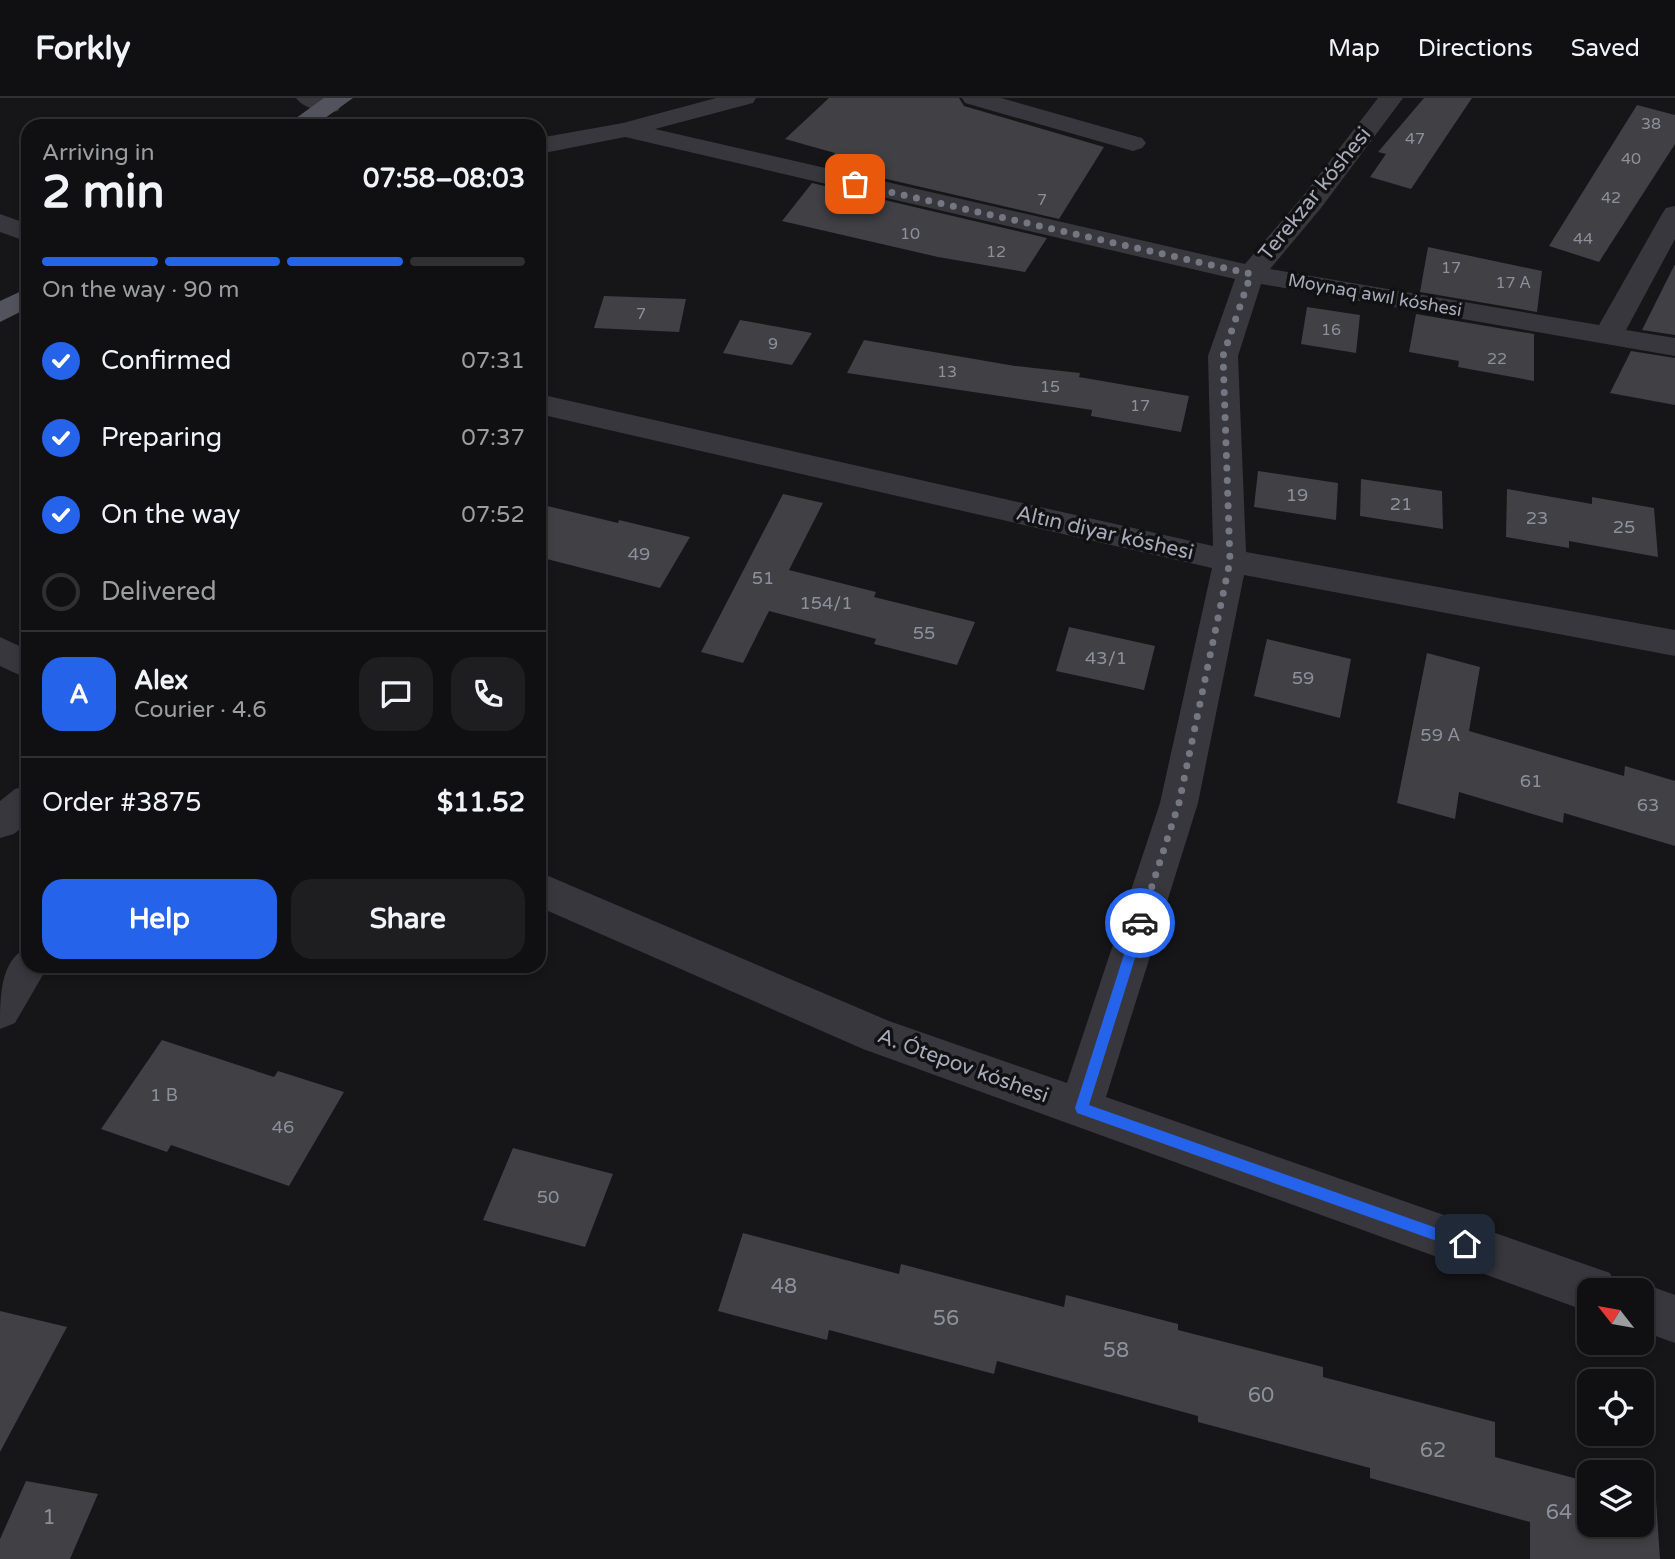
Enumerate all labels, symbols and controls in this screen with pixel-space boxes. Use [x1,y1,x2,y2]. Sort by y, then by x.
text: Forkly [35,29,130,68]
text: Map [1328,34,1380,63]
text: Directions [1418,34,1533,63]
text: Saved [1571,34,1640,63]
house number: 38 [1641,114,1661,134]
street label: Terekzar kóshesi [1254,122,1376,266]
house number: 47 [1405,129,1425,149]
text: Arriving in [42,139,155,167]
house number: 40 [1621,149,1641,169]
pin [825,154,885,214]
text: 07:58–08:03 [363,163,525,194]
text: 2 min [42,165,165,220]
icon: bag [836,165,874,203]
house number: 42 [1601,188,1621,208]
house number: 7 [1037,190,1047,210]
house number: 10 [900,224,920,244]
house number: 44 [1573,229,1593,249]
house number: 12 [986,242,1006,262]
house number: 17 [1441,258,1461,278]
street label: Moynaq awıl kóshesi [1286,269,1464,321]
house number: 17 А [1496,273,1531,293]
text: On the way · 90 m [42,276,239,304]
house number: 7 [636,304,646,324]
house number: 16 [1321,320,1341,340]
house number: 9 [768,334,778,354]
icon: check [42,342,80,380]
text: Confirmed [101,345,231,376]
text: 07:31 [461,347,525,375]
house number: 22 [1487,349,1507,369]
house number: 13 [937,362,957,382]
house number: 15 [1040,377,1060,397]
house number: 17 [1130,396,1150,416]
icon: check [42,419,80,457]
text: Preparing [101,422,222,453]
text: 07:37 [461,424,525,452]
house number: 19 [1286,484,1308,506]
house number: 21 [1390,493,1412,515]
icon: check [42,496,80,534]
text: On the way [101,499,241,530]
street label: Altın diyar kóshesi [1014,500,1196,566]
text: 07:52 [461,501,525,529]
house number: 23 [1526,507,1548,529]
house number: 25 [1613,516,1635,538]
house number: 49 [628,543,650,565]
house number: 51 [752,567,774,589]
text: Delivered [101,576,217,607]
house number: 154/1 [799,592,853,614]
house number: 55 [913,622,935,644]
house number: 43/1 [1085,647,1127,669]
button: chat [359,657,433,731]
button: phone [451,657,525,731]
text: Alex [134,665,188,696]
house number: 59 [1292,667,1314,689]
text: A [69,679,89,710]
text: Courier · 4.6 [134,696,267,724]
house number: 59 А [1420,724,1460,746]
house number: 61 [1520,770,1542,792]
text: Order #3875 [42,787,202,818]
text: $11.52 [437,787,525,818]
house number: 63 [1637,794,1659,816]
button: Help [42,879,277,959]
button: Share [291,879,525,959]
courier [1105,888,1175,958]
icon: car [1121,904,1159,942]
street label: A. Ótepov kóshesi [874,1023,1052,1109]
house number: 1 В [150,1084,178,1106]
house number: 46 [272,1116,294,1138]
house number: 50 [537,1186,559,1208]
pin [1435,1214,1495,1274]
icon: home [1446,1225,1484,1263]
house number: 48 [771,1274,797,1299]
north arrow [1577,1278,1654,1354]
map controls [1577,1278,1654,1537]
house number: 56 [933,1306,959,1331]
house number: 58 [1103,1338,1129,1363]
button: locate [1577,1369,1654,1446]
house number: 60 [1248,1383,1274,1408]
house number: 62 [1420,1438,1446,1463]
button: layers [1577,1460,1654,1537]
house number: 64 [1546,1500,1572,1525]
house number: 1 [42,1505,56,1530]

